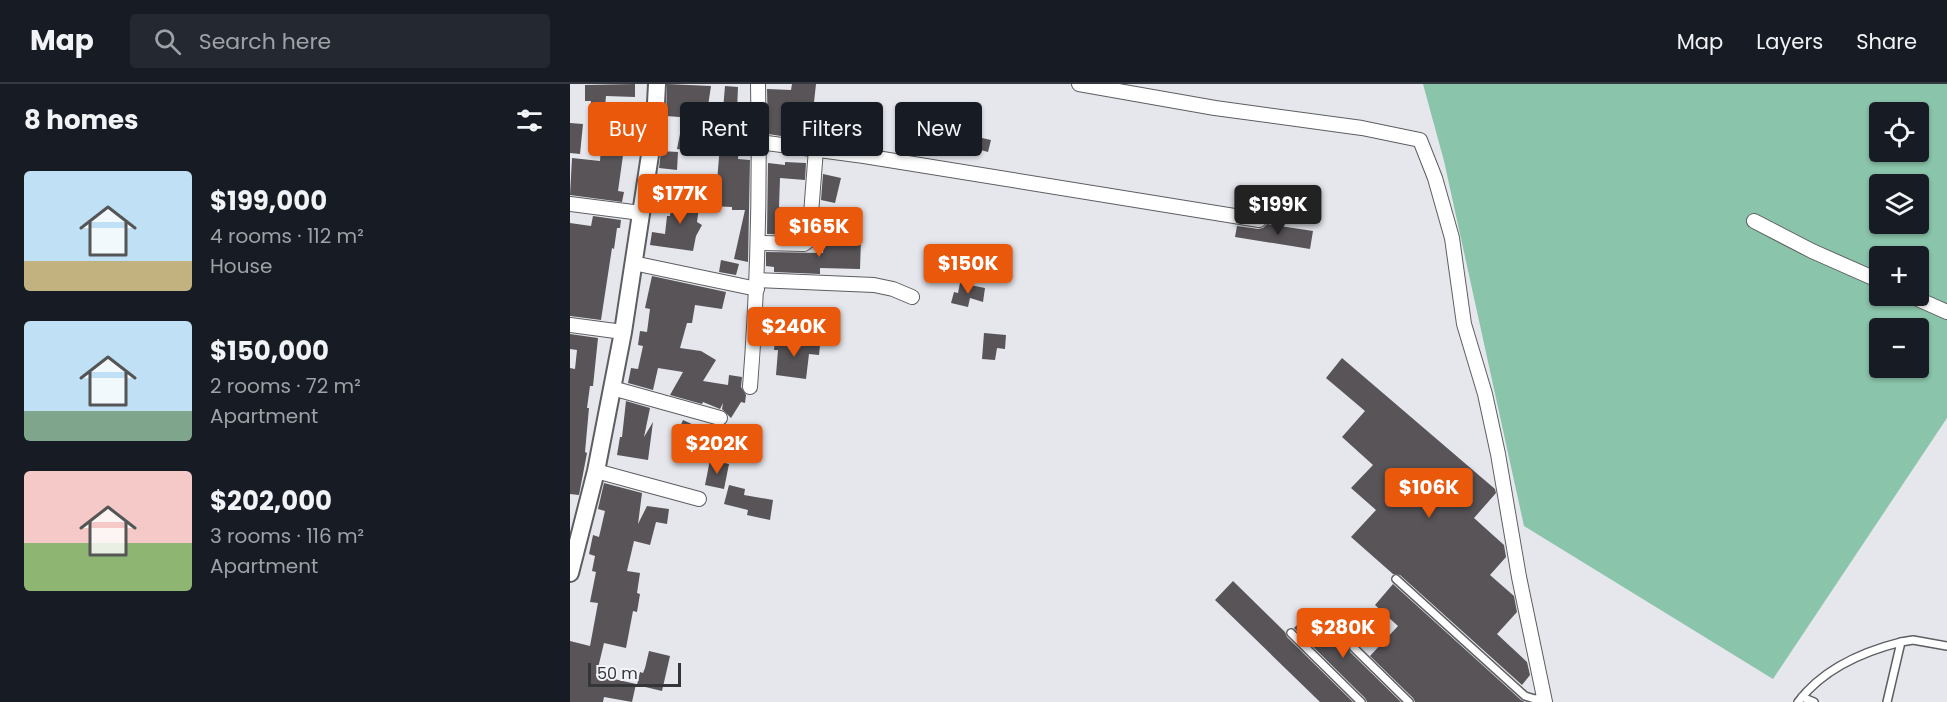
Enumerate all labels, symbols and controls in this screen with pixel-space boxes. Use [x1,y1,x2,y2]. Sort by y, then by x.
search box [130,14,550,68]
text: Map [30,21,94,60]
icon: search [151,25,184,58]
text: Search here [199,26,331,57]
text: Map [1677,27,1723,56]
text: Layers [1756,27,1823,56]
text: Share [1856,27,1917,56]
text: 8 homes [24,102,139,138]
chip: Buy [588,102,668,156]
chip: Rent [680,102,769,156]
chip: Filters [781,102,883,156]
chip: New [895,102,982,156]
map controls [1869,102,1929,378]
button: locate [1869,102,1929,162]
icon: filters [513,104,546,137]
pin: $177K [638,174,722,225]
button: layers [1869,174,1929,234]
text: $177K [652,179,708,207]
text: $199,000 [210,183,327,219]
pin: $199K [1236,185,1320,236]
text: $199K [1248,190,1308,218]
icon: home [72,195,144,267]
pin: $165K [777,207,861,258]
text: $165K [789,212,849,240]
text: 4 rooms · 112 m² [210,222,364,250]
pin: $150K [926,244,1010,295]
button: + [1869,246,1929,306]
text: $150K [938,249,998,277]
text: House [210,252,272,280]
pin: $240K [752,307,836,358]
text: $240K [761,312,827,340]
button: − [1869,318,1929,378]
text: $150,000 [210,333,329,369]
icon: home [72,345,144,417]
text: 2 rooms · 72 m² [210,372,361,400]
text: Apartment [210,402,318,430]
pin: $202K [675,424,759,475]
text: $202K [686,429,748,457]
pin: $106K [1387,468,1471,519]
text: $106K [1399,473,1459,501]
text: $202,000 [210,483,332,519]
icon: home [72,495,144,567]
text: 3 rooms · 116 m² [210,522,364,550]
text: Apartment [210,552,318,580]
pin: $280K [1301,608,1385,659]
text: $280K [1311,613,1375,641]
scale bar [588,660,681,688]
text: 50 m [597,662,638,685]

